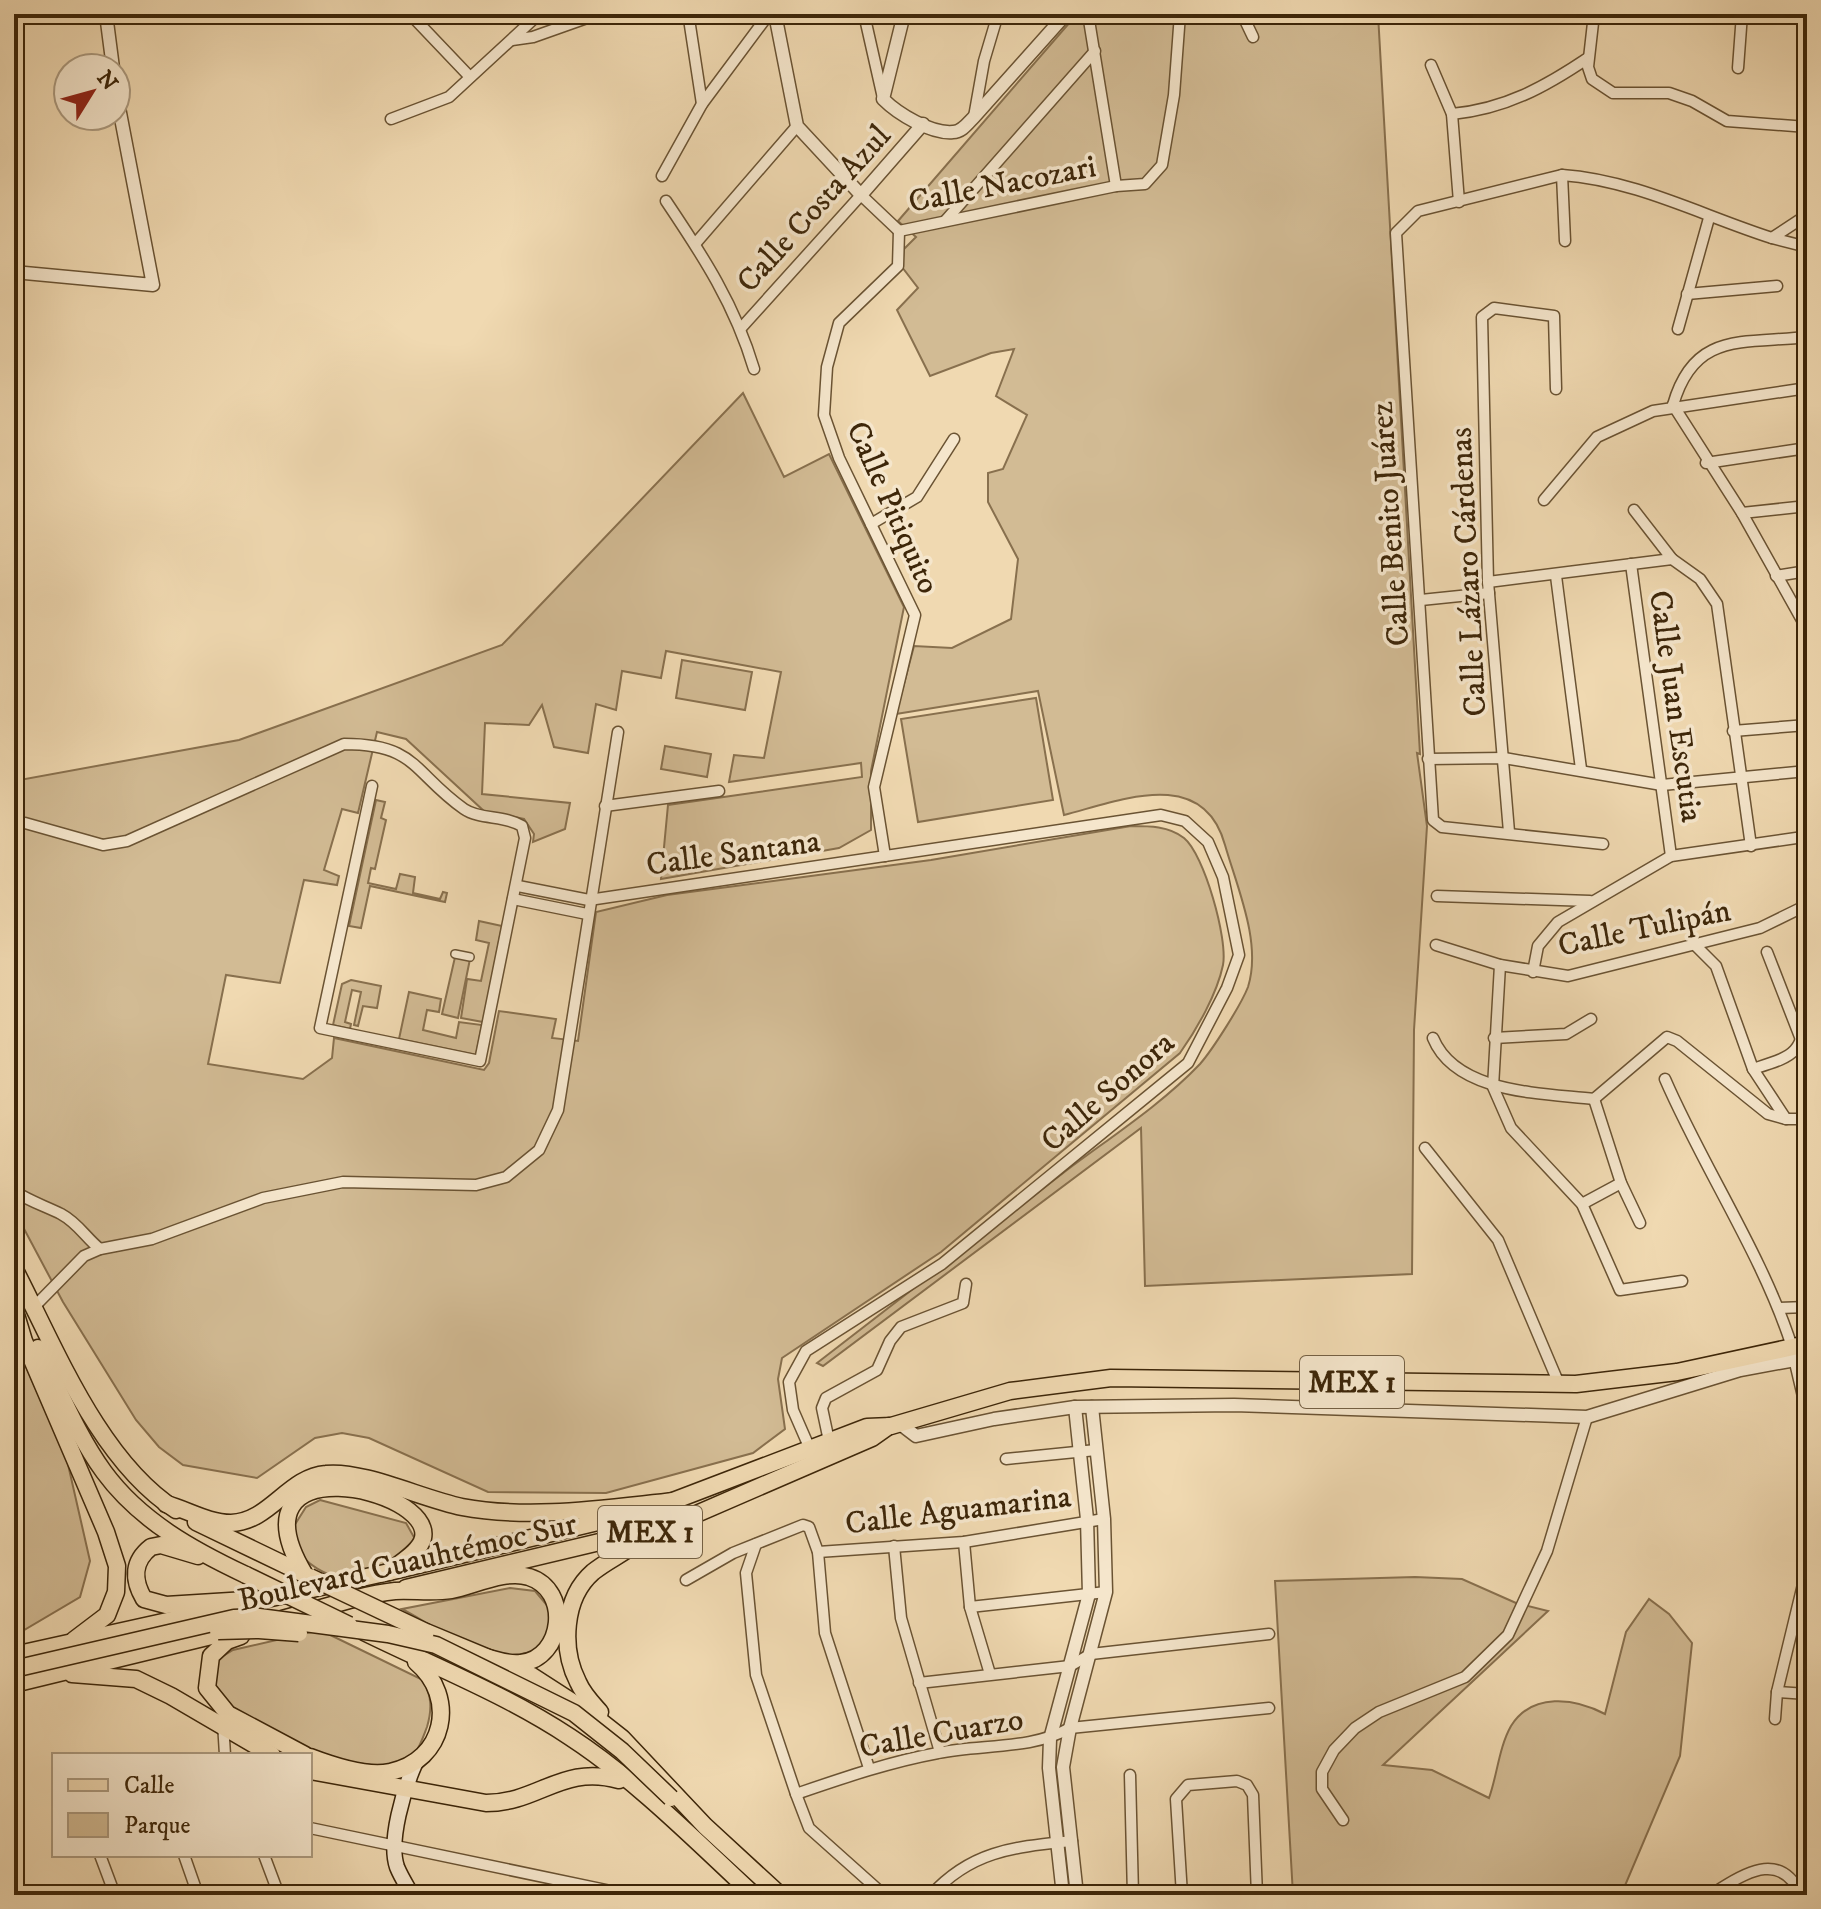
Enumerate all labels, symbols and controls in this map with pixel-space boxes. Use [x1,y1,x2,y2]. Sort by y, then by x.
north arrow [52,52,132,132]
text: N [91,66,123,96]
street label: Calle Costa Azul [729,117,900,301]
street label: Calle Nacozari [905,147,1100,223]
street label: Calle Benito Juárez [1362,400,1420,648]
street label: Calle Pitiquito [836,415,948,600]
street label: Calle Lázaro Cárdenas [1441,426,1497,717]
street label: Calle Juan Escutia [1639,588,1711,825]
street label: Calle Santana [644,822,823,886]
street label: Calle Tulipán [1554,891,1735,967]
street label: Calle Sonora [1033,1023,1184,1161]
road number: MEX 1 [1300,1356,1404,1408]
street label: Calle Aguamarina [843,1477,1074,1545]
street label: Boulevard Cuauhtémoc Sur [234,1504,581,1621]
road number: MEX 1 [598,1506,702,1558]
street label: Calle Cuarzo [856,1700,1026,1768]
legend [52,1753,312,1857]
text: Calle [124,1771,174,1801]
text: Parque [124,1811,190,1841]

